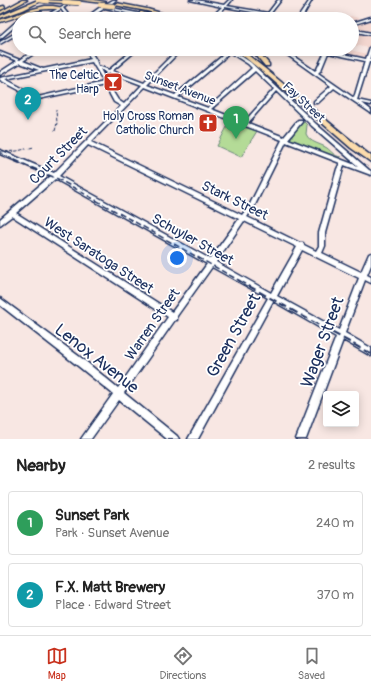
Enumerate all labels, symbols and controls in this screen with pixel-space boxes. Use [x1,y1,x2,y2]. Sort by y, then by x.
search box [12,12,359,56]
icon: search [26,23,48,45]
text: Search here [58,25,131,44]
place label: The Celtic Harp [49,68,99,97]
street label: Sunset Avenue [142,68,218,109]
bar icon: The Celtic Harp [102,71,124,93]
street label: Fay Street [279,79,328,126]
pin: 2 [15,87,41,120]
pin: 1 [223,106,249,139]
place label: Holy Cross Roman Catholic Church [102,109,194,138]
church icon: Holy Cross Roman Catholic Church [197,112,219,134]
street label: Court Street [26,123,91,188]
street label: Stark Street [199,177,271,224]
street label: Schuyler Street [149,210,237,269]
street label: West Saratoga Street [41,214,157,297]
your location [167,248,187,268]
street label: Warren Street [121,285,184,363]
street label: Green Street [202,289,265,381]
street label: Wager Street [296,294,349,391]
street label: Lenox Avenue [50,319,143,398]
map controls [323,391,359,427]
button: layers [323,391,359,427]
text: Nearby [16,455,65,476]
text: 2 results [308,457,355,473]
text: Sunset Park [55,506,129,525]
text: 1 [27,515,33,531]
text: 240 m [316,515,354,531]
text: Park · Sunset Avenue [55,525,169,541]
text: F.X. Matt Brewery [55,578,165,597]
text: 2 [26,587,34,603]
text: 370 m [317,587,354,603]
text: Place · Edward Street [55,597,171,613]
tab: Map [46,645,68,682]
tab: Directions [160,645,206,682]
tab: Saved [298,645,325,682]

